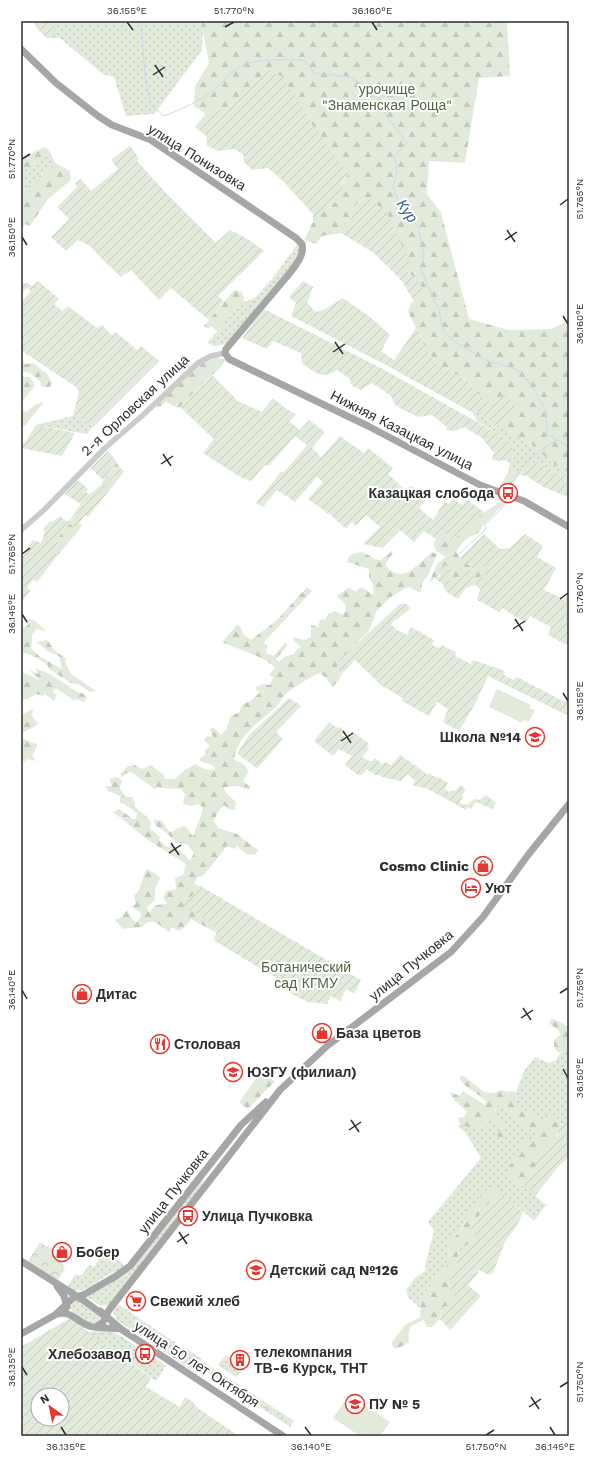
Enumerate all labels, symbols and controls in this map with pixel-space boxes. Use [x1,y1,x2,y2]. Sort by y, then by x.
text: 36.155°E [107,5,147,16]
text: 51.770°N [214,5,254,16]
text: 36.160°E [352,5,392,16]
park label: урочище "Знаменская Роща" [322,81,452,113]
street label: улица Понизовка [145,120,249,194]
text: 51.770°N [6,139,17,179]
text: 51.765°N [574,179,585,219]
water label: Кур [393,196,421,226]
text: 36.150°E [6,217,17,257]
text: 36.160°E [574,304,585,344]
street label: 2-я Орловская улица [78,351,192,459]
street label: Нижняя Казацкая улица [328,387,476,473]
bus stop icon: Казацкая слобода [497,482,519,504]
place label: Казацкая слобода [368,485,494,501]
text: 51.765°N [6,534,17,574]
text: 51.760°N [574,572,585,614]
text: 36.145°E [6,594,17,634]
text: 36.155°E [574,681,585,721]
school or university icon: Школа №14 [524,726,546,748]
place label: Школа №14 [440,729,521,745]
shop icon: Cosmo Clinic [472,855,494,877]
place label: Cosmo Clinic [379,858,469,874]
hotel icon: Уют [460,877,482,899]
place label: Уют [485,880,512,896]
street label: улица Пучковка [366,926,456,1004]
park label: Ботанический сад КГМУ [261,959,351,991]
text: 51.755°N [574,968,585,1008]
text: 36.140°E [6,970,17,1010]
shop icon: Дитас [71,983,93,1005]
place label: Дитас [96,986,137,1002]
shop icon: База цветов [311,1022,333,1044]
place label: База цветов [336,1025,421,1041]
restaurant icon: Столовая [149,1033,171,1055]
place label: Столовая [174,1036,241,1052]
text: 36.150°E [574,1058,585,1098]
school or university icon: ЮЗГУ (филиал) [222,1061,244,1083]
place label: ЮЗГУ (филиал) [247,1064,357,1080]
street label: улица Пучковка [135,1145,211,1237]
bus stop icon: Улица Пучковка [177,1205,199,1227]
place label: Улица Пучковка [202,1208,313,1224]
shop icon: Бобер [51,1241,73,1263]
place label: Бобер [76,1244,120,1260]
school or university icon: Детский сад №126 [245,1259,267,1281]
place label: Детский сад №126 [270,1262,399,1278]
supermarket icon: Свежий хлеб [125,1290,147,1312]
place label: Свежий хлеб [150,1293,240,1309]
street label: улица 50 лет Октября [131,1318,263,1410]
bus stop icon: Хлебозавод [134,1343,156,1365]
place label: телекомпания ТВ-6 Курск, ТНТ [254,1344,368,1376]
place label: Хлебозавод [48,1346,131,1362]
text: 36.135°E [6,1347,17,1387]
building icon: телекомпания ТВ-6 Курск, ТНТ [229,1349,251,1371]
text: 51.750°N [574,1361,585,1403]
north arrow [30,1387,70,1427]
text: N [38,1391,52,1407]
school or university icon: ПУ № 5 [344,1393,366,1415]
place label: ПУ № 5 [369,1396,420,1412]
text: 36.135°E [46,1441,86,1452]
text: 36.140°E [291,1441,331,1452]
text: 51.750°N [465,1441,507,1452]
text: 36.145°E [535,1441,575,1452]

